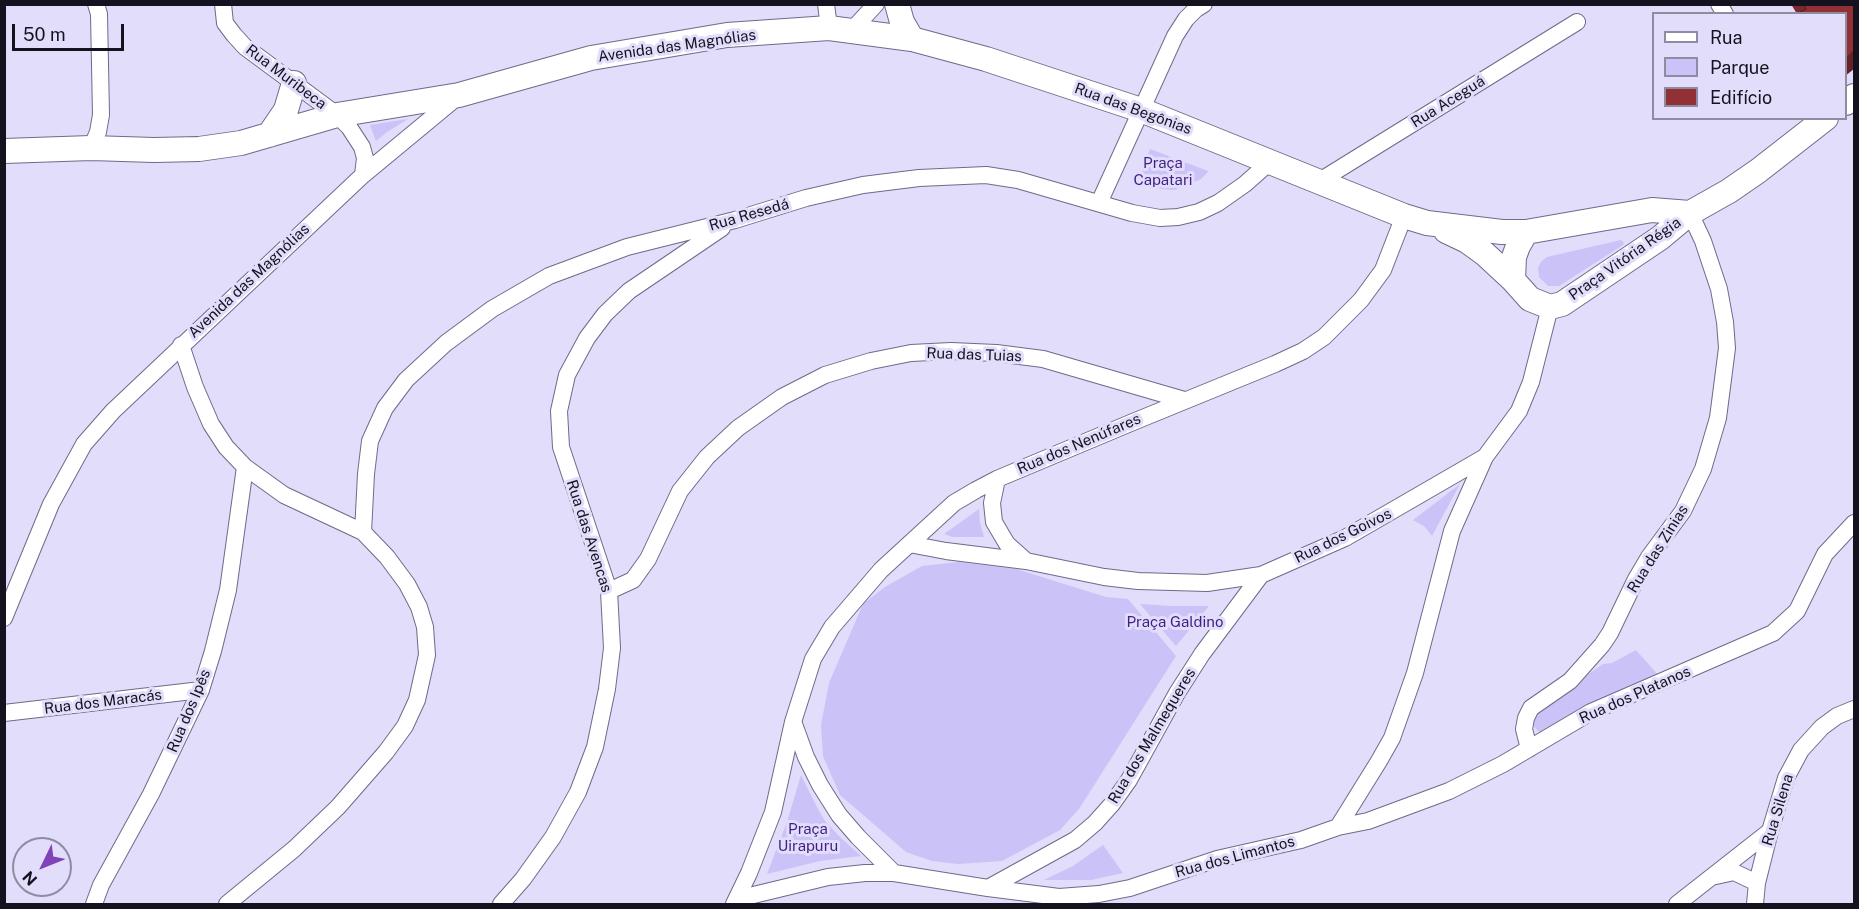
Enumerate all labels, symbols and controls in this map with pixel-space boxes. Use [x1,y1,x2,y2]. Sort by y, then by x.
scale bar [15,12,128,50]
legend [1652,12,1847,120]
text: 50 m [23,24,66,45]
street label: Avenida das Magnólias [597,26,757,66]
text: Rua [1710,27,1742,48]
street label: Rua Muribeca [242,41,330,113]
text: Parque [1710,57,1770,78]
street label: Rua Aceguá [1408,72,1488,132]
street label: Rua das Begônias [1072,79,1194,139]
text: Edifício [1710,87,1772,108]
park label: Praça Capatari [1134,154,1192,189]
street label: Rua Resedá [707,195,791,235]
street label: Praça Vitória Régia [1566,214,1684,304]
street label: Avenida das Magnólias [185,220,313,342]
street label: Rua das Tuias [926,344,1022,366]
street label: Rua dos Nenúfares [1015,410,1143,478]
street label: Rua das Avencas [562,477,616,595]
street label: Rua das Zinias [1624,502,1692,596]
street label: Rua dos Goivos [1291,505,1395,567]
park label: Praça Galdino [1127,613,1223,631]
street label: Rua dos Platanos [1577,662,1693,728]
street label: Rua dos Malmequeres [1104,665,1200,807]
street label: Rua dos Ipês [163,667,215,755]
street label: Rua dos Maracás [43,686,163,718]
street label: Rua Silena [1759,772,1797,848]
park label: Praça Uirapuru [778,820,838,855]
street label: Rua dos Limantos [1173,832,1297,882]
north arrow [12,837,72,897]
text: N [19,867,41,889]

